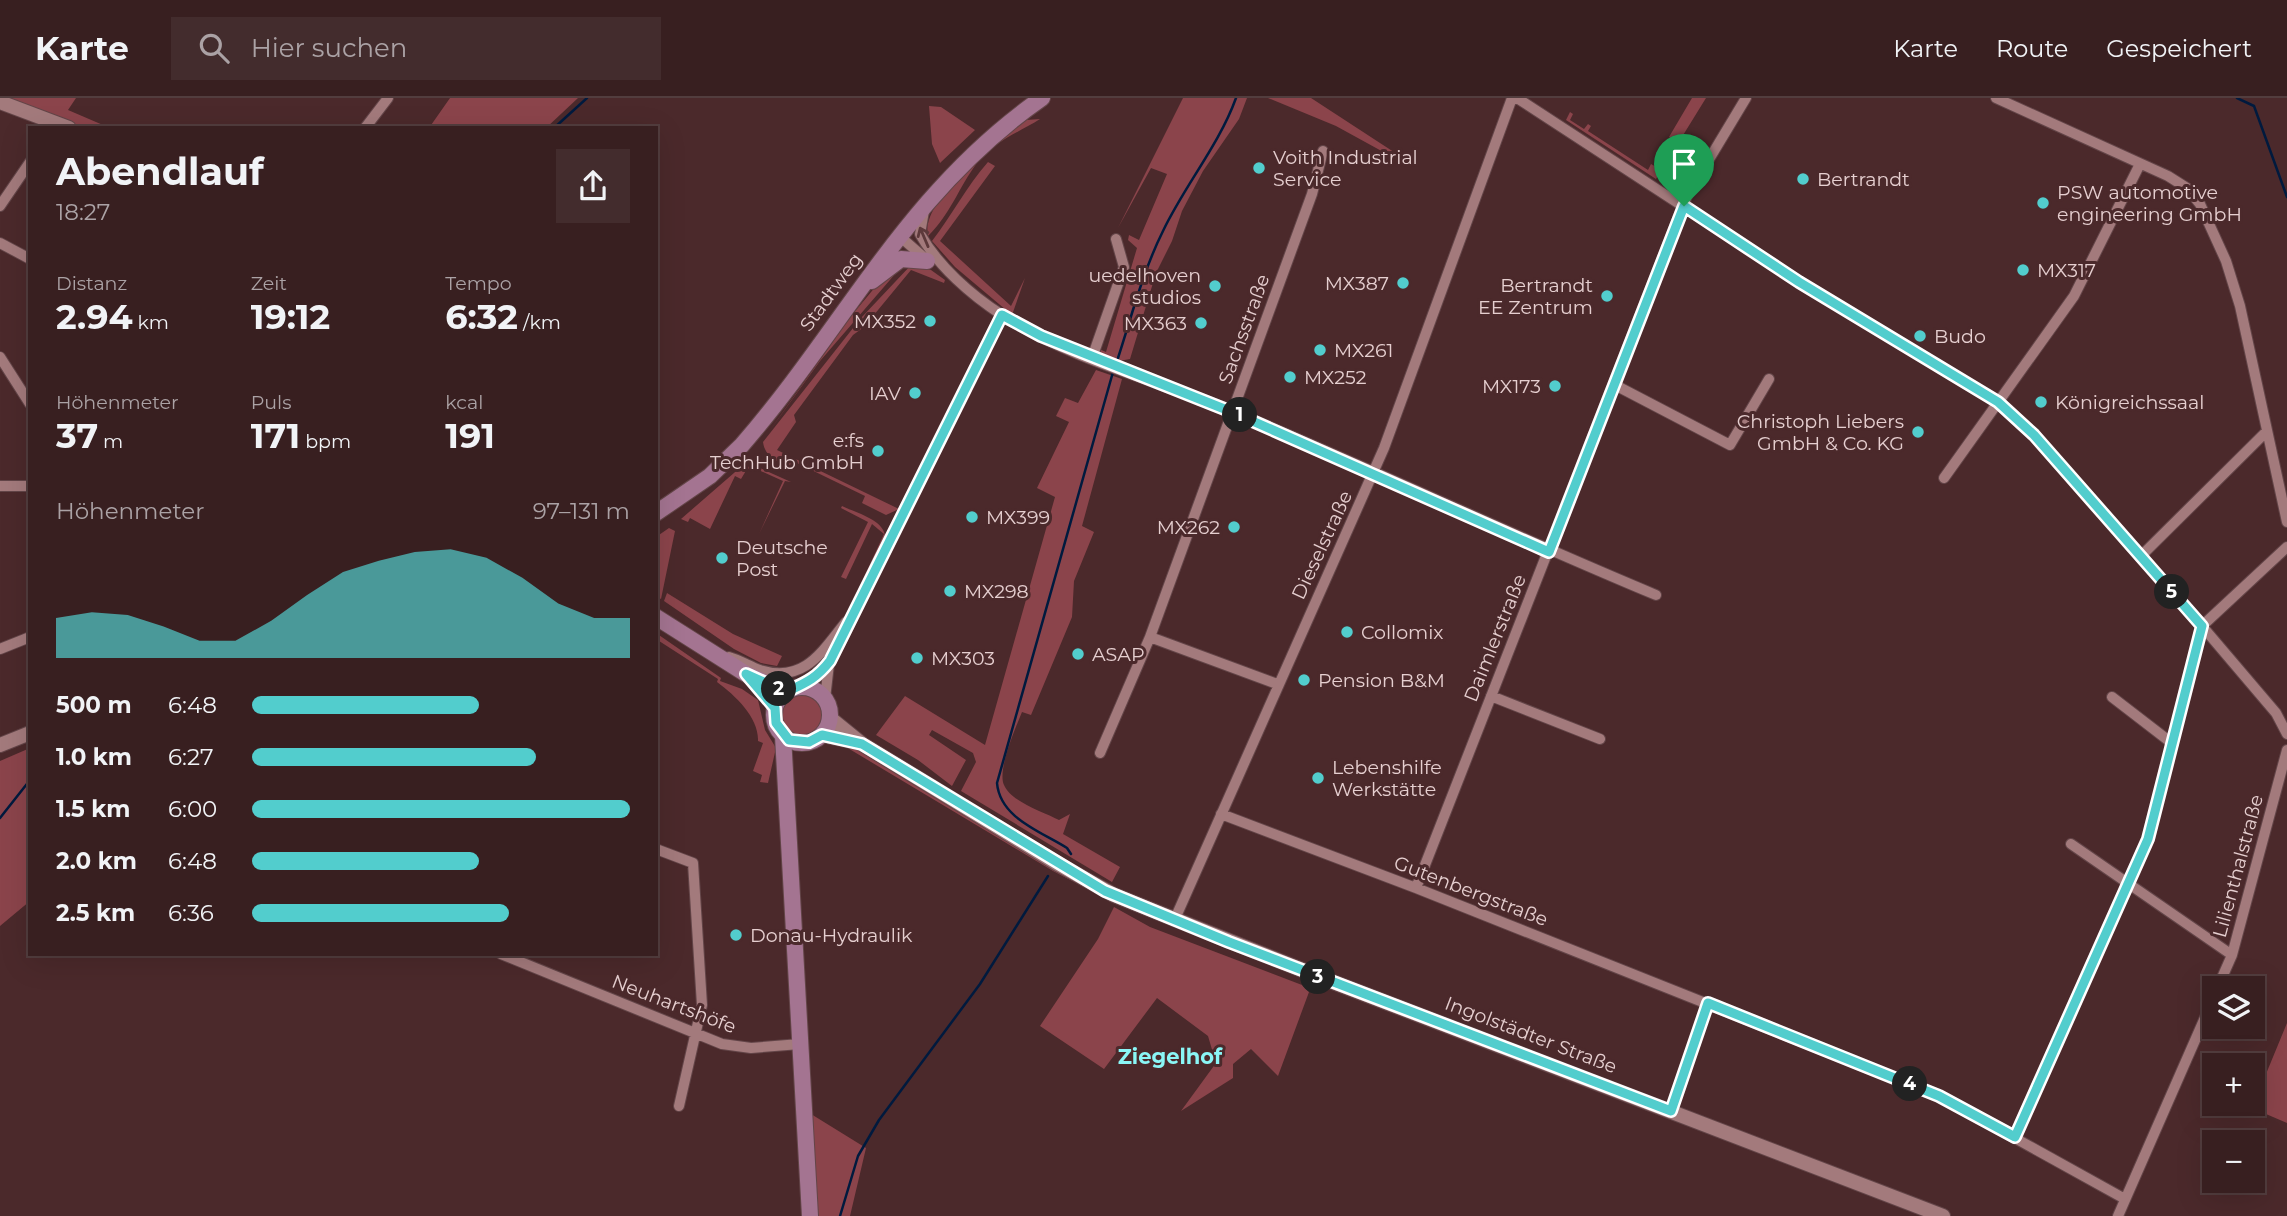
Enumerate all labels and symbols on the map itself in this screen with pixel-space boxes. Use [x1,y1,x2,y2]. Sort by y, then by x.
pin [1654,134,1714,206]
place label: Voith Industrial Service [1273,146,1418,191]
marker: Voith Industrial Service [1251,160,1267,176]
place label: Bertrandt [1817,168,1910,191]
marker: Bertrandt [1795,171,1811,187]
place label: PSW automotive engineering GmbH [2057,181,2242,226]
marker: PSW automotive engineering GmbH [2035,195,2051,211]
one-way arrow [917,227,930,248]
street label: Stadtweg [795,248,867,336]
place label: MX317 [2037,259,2096,282]
marker: MX317 [2015,262,2031,278]
place label: uedelhoven studios [1088,264,1201,309]
street label: Sachsstraße [1214,271,1274,387]
place label: MX387 [1325,272,1389,295]
place label: Bertrandt EE Zentrum [1478,274,1593,319]
marker: MX387 [1395,275,1411,291]
marker: uedelhoven studios [1207,278,1223,294]
marker: Bertrandt EE Zentrum [1599,288,1615,304]
place label: MX352 [854,310,916,333]
place label: MX363 [1124,312,1187,335]
marker: MX352 [922,313,938,329]
marker: MX363 [1193,315,1209,331]
place label: Budo [1934,325,1986,348]
marker: Budo [1912,328,1928,344]
place label: MX261 [1334,339,1393,362]
marker: MX261 [1312,342,1328,358]
place label: MX252 [1304,366,1367,389]
marker: MX252 [1282,369,1298,385]
place label: MX173 [1482,375,1541,398]
marker: MX173 [1547,378,1563,394]
place label: IAV [869,382,902,405]
marker: IAV [907,385,923,401]
place label: Königreichssaal [2055,391,2204,414]
marker: Königreichssaal [2033,394,2049,410]
pin: 1 [1222,398,1258,432]
place label: Christoph Liebers GmbH & Co. KG [1737,410,1904,455]
marker: Christoph Liebers GmbH & Co. KG [1910,424,1926,440]
place label: e:fs TechHub GmbH [710,429,864,474]
marker: e:fs TechHub GmbH [870,443,886,459]
street label: Dieselstraße [1287,487,1357,603]
place label: MX399 [986,506,1050,529]
marker: MX399 [964,509,980,525]
place label: MX262 [1157,516,1220,539]
marker: MX262 [1226,519,1242,535]
place label: Deutsche Post [736,536,828,581]
marker: Deutsche Post [714,550,730,566]
street label: Daimlerstraße [1459,571,1531,705]
pin: 5 [2154,574,2190,610]
place label: MX298 [964,580,1029,603]
marker: MX298 [942,583,958,599]
place label: Collomix [1361,621,1444,644]
marker: Collomix [1339,624,1355,640]
place label: ASAP [1092,643,1145,666]
marker: ASAP [1070,646,1086,662]
place label: MX303 [931,647,995,670]
marker: MX303 [909,650,925,666]
place label: Pension B&M [1318,669,1445,692]
pin: 2 [762,672,796,706]
marker: Pension B&M [1296,672,1312,688]
place label: Lebenshilfe Werkstätte [1332,756,1442,801]
marker: Lebenshilfe Werkstätte [1310,770,1326,786]
street label: Lilienthalstraße [2208,792,2268,940]
street label: Gutenbergstraße [1391,851,1551,931]
place label: Donau-Hydraulik [750,924,913,947]
marker: Donau-Hydraulik [728,927,744,943]
pin: 3 [1300,960,1336,994]
street label: Neuhartshöfe [609,970,739,1038]
street label: Ingolstädter Straße [1442,992,1620,1078]
district label: Ziegelhof [1118,1044,1223,1069]
pin: 4 [1892,1066,1927,1102]

